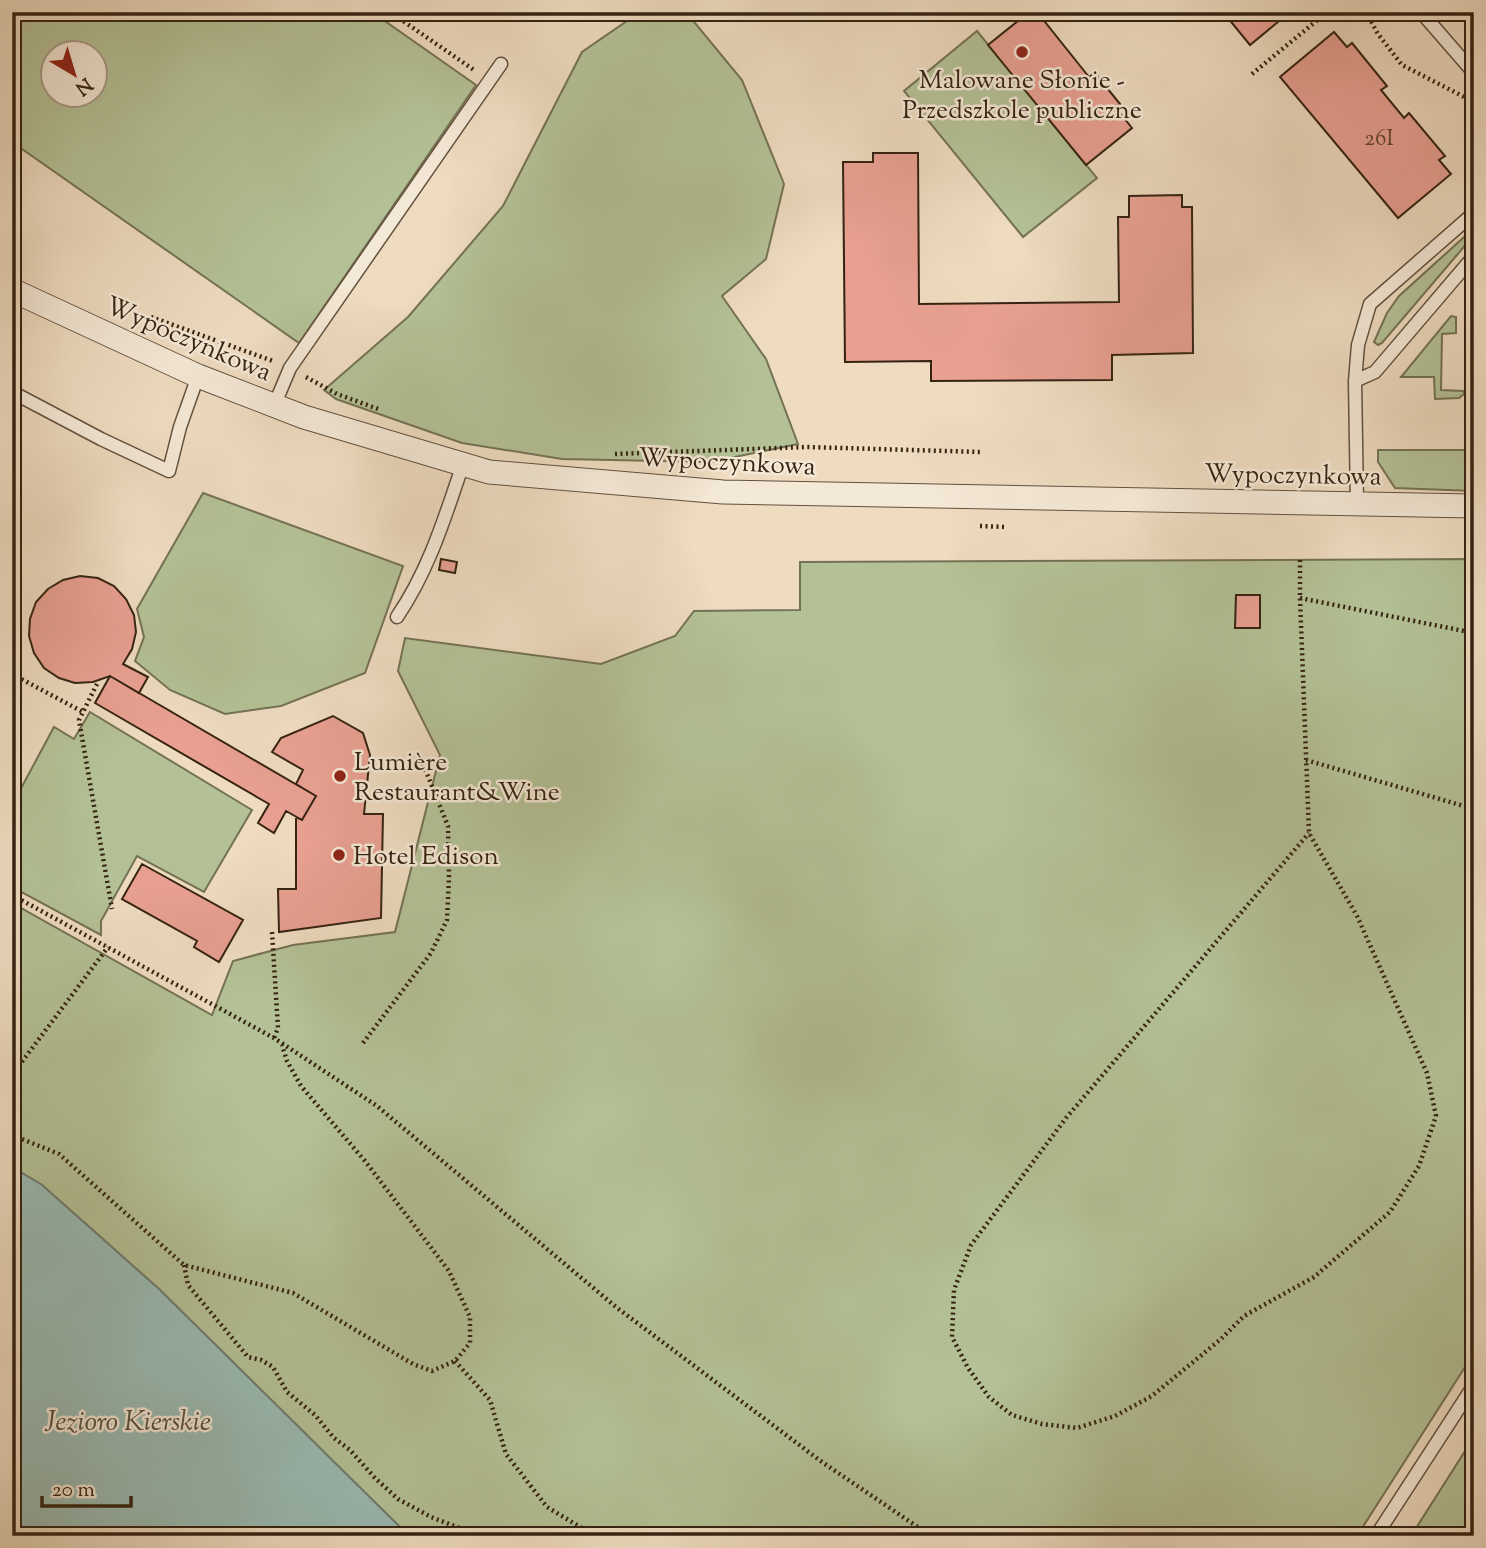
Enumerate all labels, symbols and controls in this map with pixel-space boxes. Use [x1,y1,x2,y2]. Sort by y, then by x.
north arrow [38,38,108,108]
marker: Malowane Słonie - Przedszkole publiczne [1014,44,1030,60]
place label: Malowane Słonie - Przedszkole publiczne [902,63,1142,130]
text: N [69,70,97,101]
house number: 26I [1364,123,1394,156]
street label: Wypoczynkowa [99,289,277,392]
street label: Wypoczynkowa [637,440,816,487]
street label: Wypoczynkowa [1204,456,1382,497]
place label: Lumière Restaurant&Wine [354,745,560,812]
marker: Lumière Restaurant&Wine [332,768,348,784]
place label: Hotel Edison [353,839,499,876]
marker: Hotel Edison [331,847,347,863]
water label: Jezioro Kierskie [44,1403,211,1443]
scale bar [42,1464,131,1508]
text: 20 m [52,1476,95,1506]

